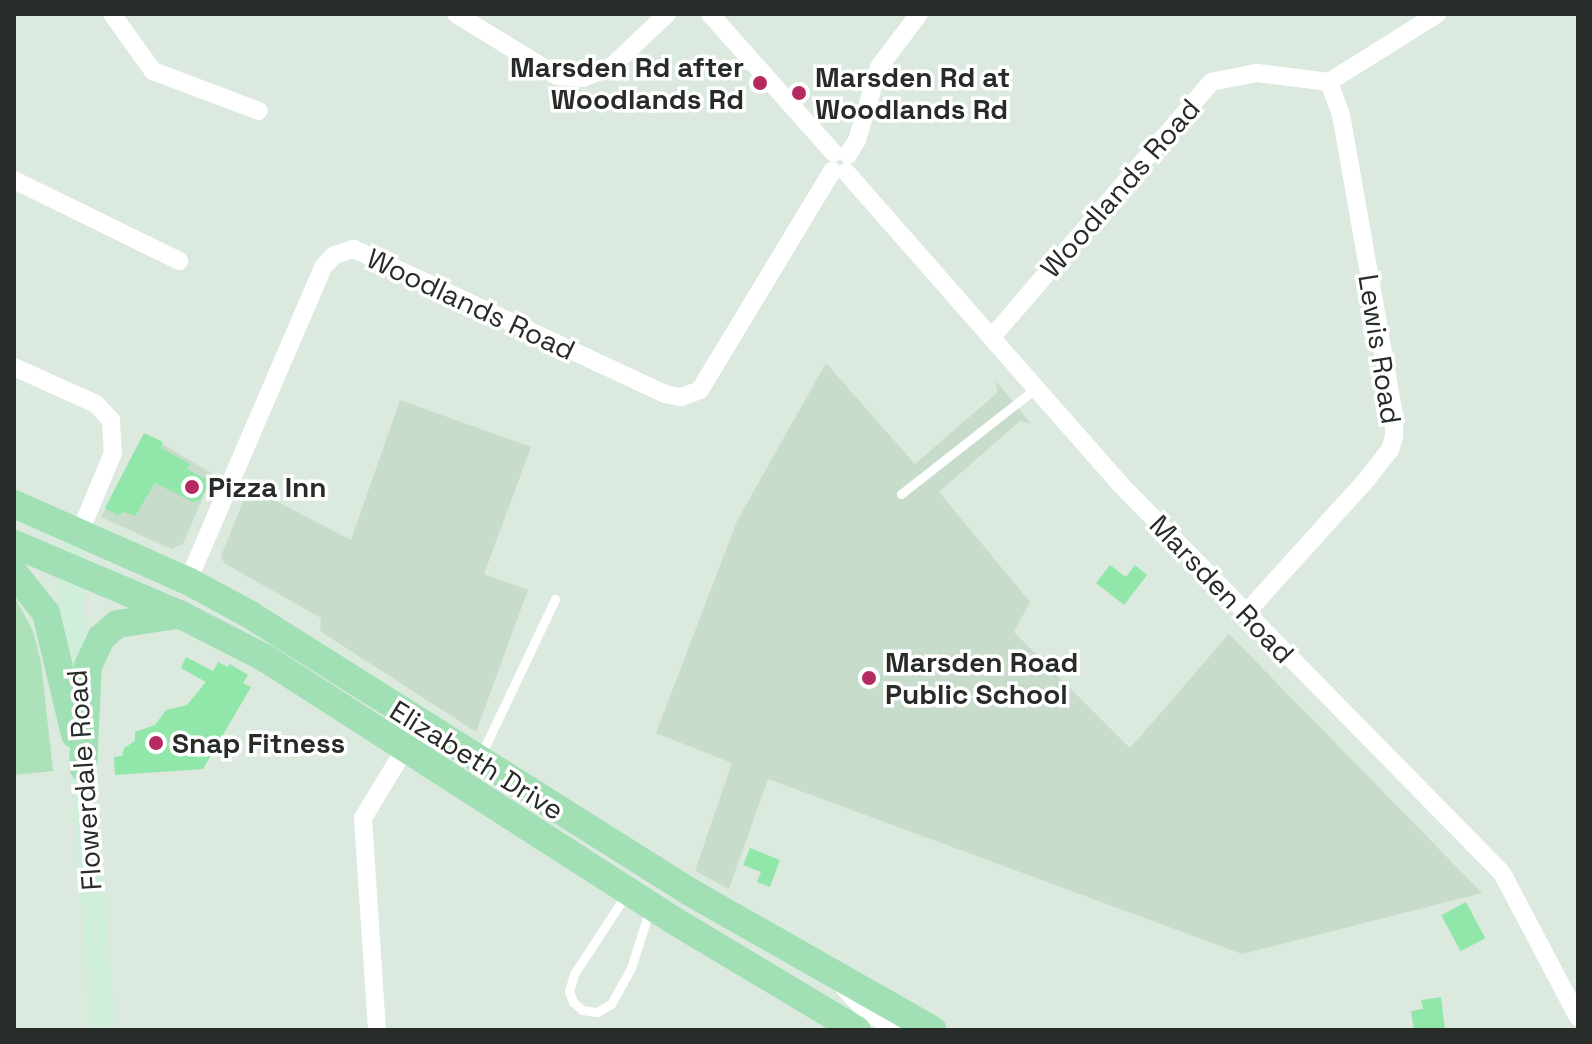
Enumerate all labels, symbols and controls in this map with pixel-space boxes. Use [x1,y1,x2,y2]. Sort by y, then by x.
place label: Marsden Rd after Woodlands Rd [510,50,744,116]
place label: Marsden Rd at Woodlands Rd [815,60,1010,126]
marker: Marsden Rd after Woodlands Rd [751,74,769,92]
marker: Marsden Rd at Woodlands Rd [790,84,808,102]
street label: Woodlands Road [1033,92,1207,284]
street label: Woodlands Road [362,241,580,367]
street label: Lewis Road [1352,272,1408,426]
place label: Pizza Inn [208,470,327,504]
marker: Pizza Inn [183,478,201,496]
street label: Marsden Road [1143,508,1301,670]
place label: Marsden Road Public School [885,645,1078,711]
street label: Flowerdale Road [60,668,108,892]
marker: Marsden Road Public School [860,669,878,687]
street label: Elizabeth Drive [384,693,570,827]
place label: Snap Fitness [172,726,345,760]
marker: Snap Fitness [147,734,165,752]

